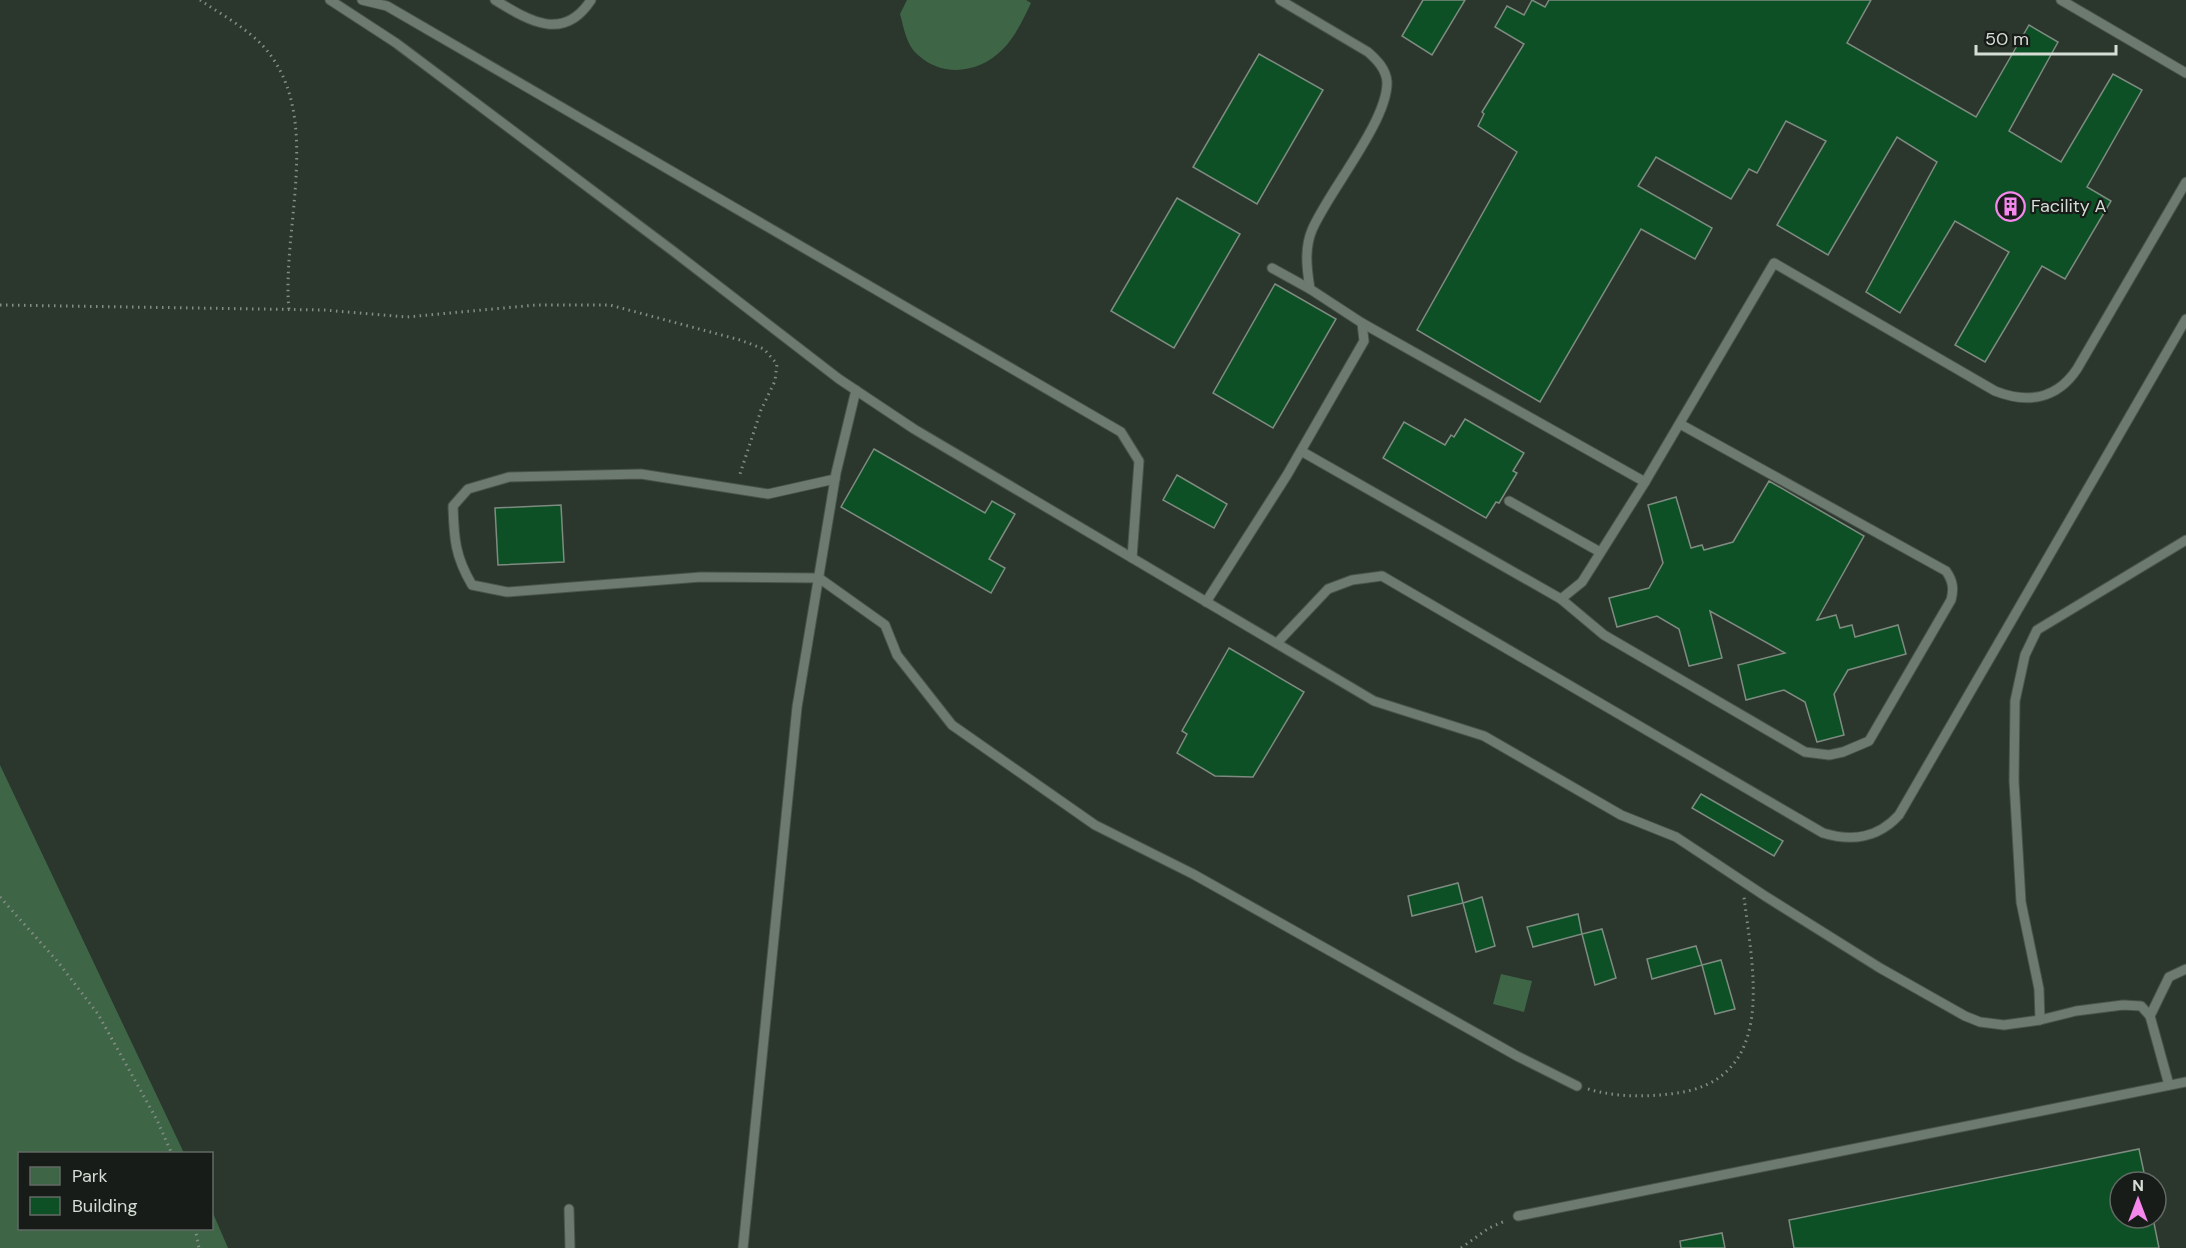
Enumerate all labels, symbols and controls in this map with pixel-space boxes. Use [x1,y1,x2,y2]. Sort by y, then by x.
scale bar [1976,18,2116,56]
text: 50 m [1985,27,2029,51]
building icon: Facility A [1994,190,2026,222]
place label: Facility A [2031,194,2107,218]
legend [18,1152,213,1230]
text: Park [72,1164,108,1188]
north arrow [2108,1170,2168,1230]
text: N [2132,1175,2144,1196]
text: Building [72,1194,137,1218]

